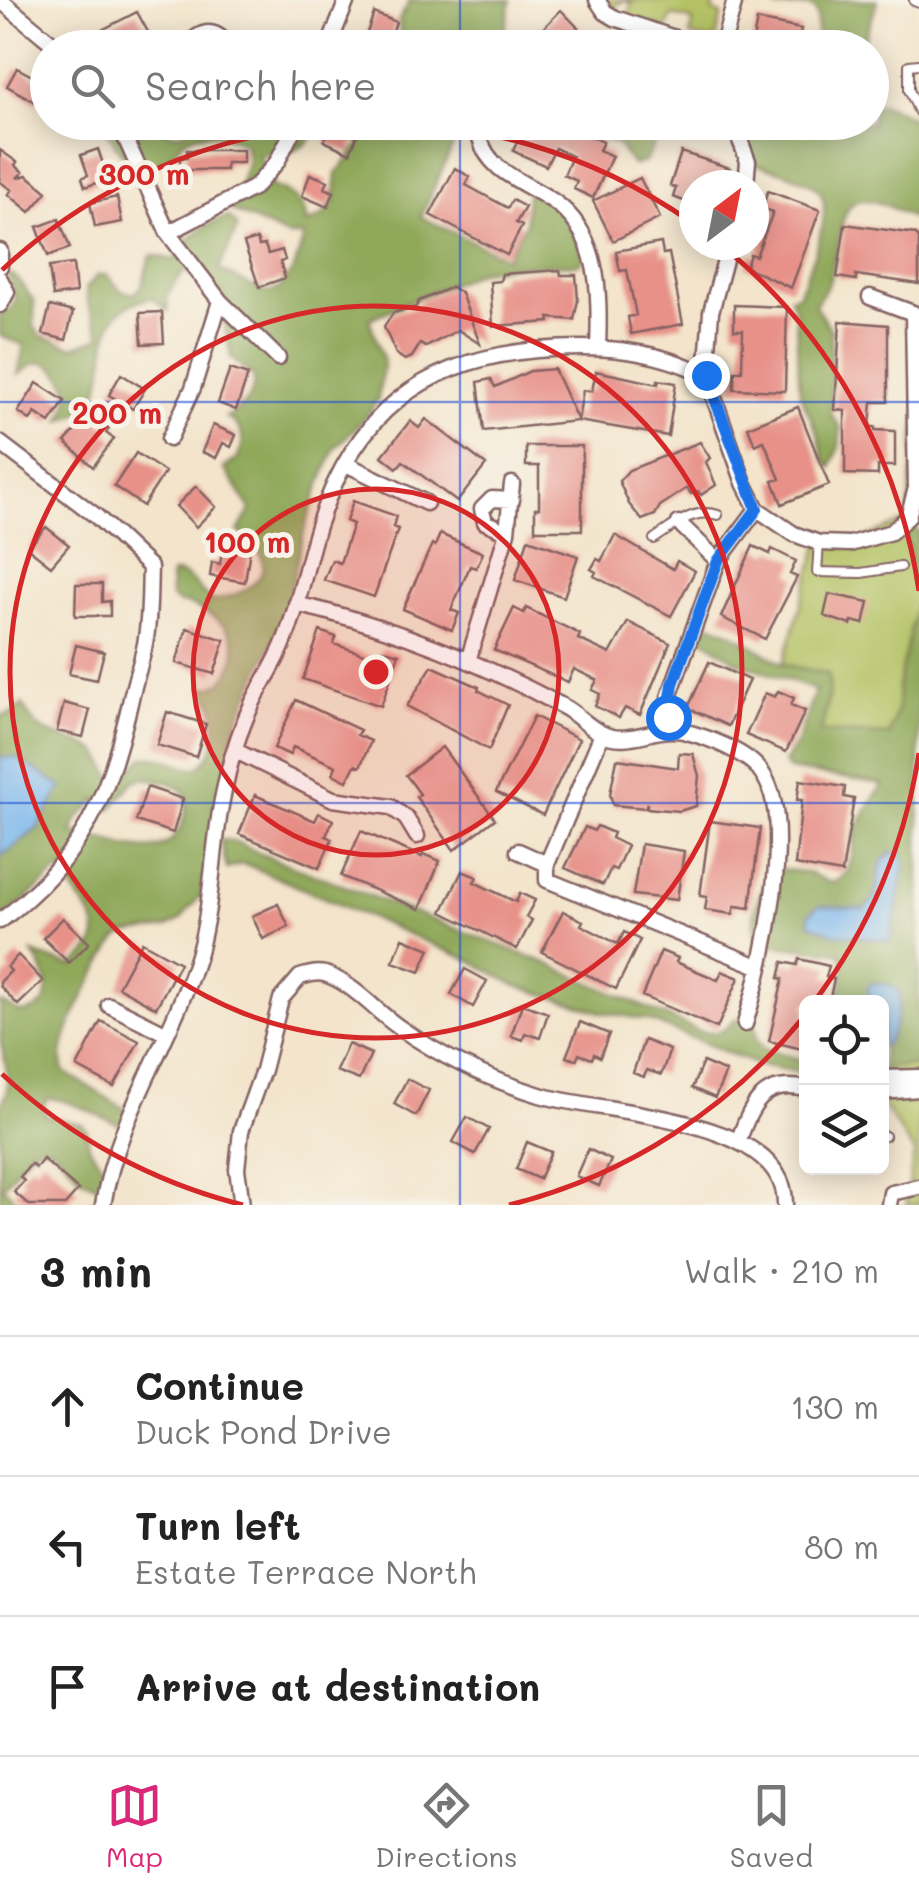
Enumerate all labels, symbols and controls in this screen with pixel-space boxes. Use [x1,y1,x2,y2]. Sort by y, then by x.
search box [30,30,889,140]
icon: search [65,58,120,113]
text: Search here [145,60,376,110]
text: 300 m [98,153,190,193]
north arrow [679,170,769,260]
route end [684,353,730,399]
text: 200 m [72,392,162,432]
text: 100 m [204,521,290,561]
centre of rings [358,654,394,690]
route start [646,695,692,741]
map controls [799,995,889,1175]
button: locate [799,995,889,1085]
button: layers [799,1085,889,1175]
text: 3 min [40,1243,152,1298]
text: Walk · 210 m [684,1249,879,1291]
text: Continue [135,1360,304,1410]
icon: ahead [40,1379,95,1434]
text: 130 m [790,1385,879,1427]
text: Duck Pond Drive [135,1410,392,1452]
text: Turn left [135,1500,301,1550]
icon: left [40,1519,95,1574]
text: 80 m [804,1525,879,1567]
text: Estate Terrace North [135,1550,476,1592]
icon: arrive [40,1659,95,1714]
text: Arrive at destination [135,1661,540,1711]
tab: Map [106,1778,163,1874]
tab: Directions [375,1778,518,1874]
tab: Saved [730,1778,813,1874]

